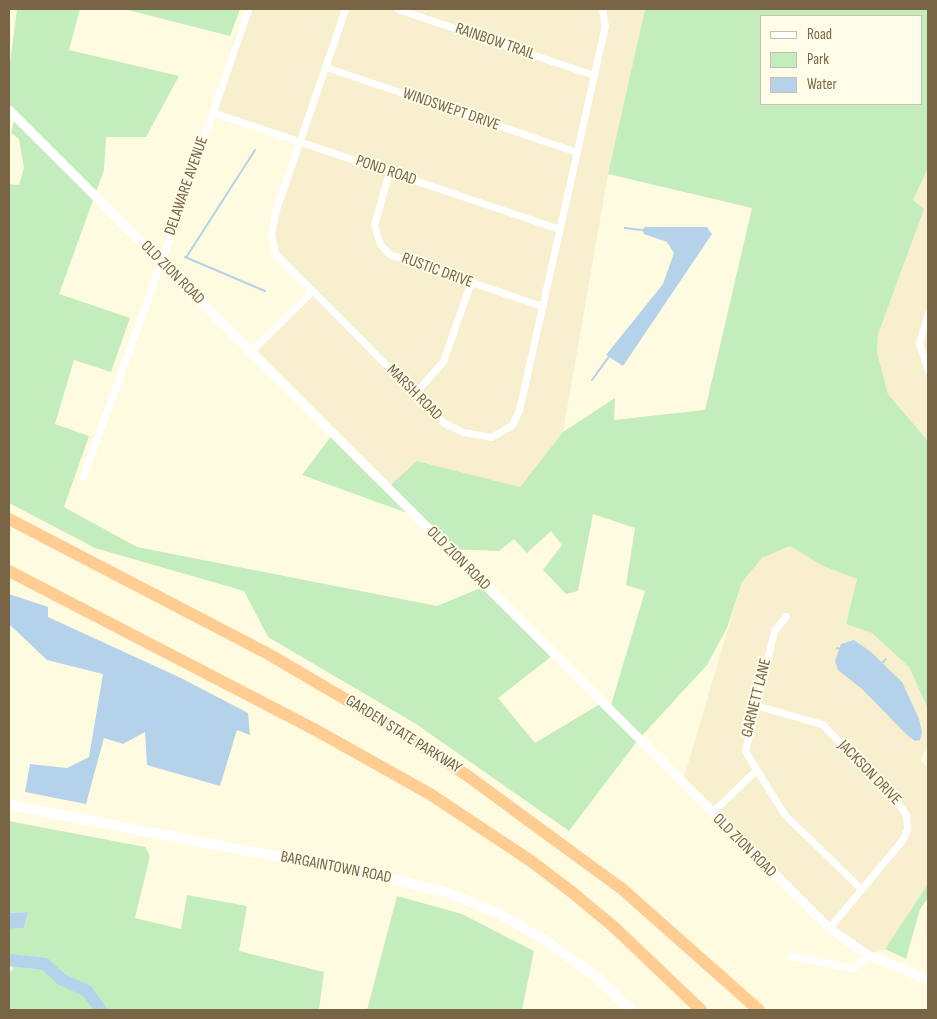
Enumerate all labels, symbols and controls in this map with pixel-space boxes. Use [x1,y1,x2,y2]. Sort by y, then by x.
legend [760,15,922,105]
street label: RAINBOW TRAIL [453,19,537,65]
text: Road [807,25,832,44]
text: Park [807,50,829,69]
text: Water [807,75,837,94]
street label: WINDSWEPT DRIVE [400,84,502,136]
street label: DELAWARE AVENUE [161,134,213,238]
street label: POND ROAD [353,152,419,190]
street label: OLD ZION ROAD [136,237,208,309]
street label: RUSTIC DRIVE [399,249,475,293]
street label: MARSH ROAD [382,361,446,425]
street label: OLD ZION ROAD [422,523,494,595]
street label: GARNETT LANE [738,657,776,739]
street label: GARDEN STATE PARKWAY [342,692,464,778]
street label: JACKSON DRIVE [833,737,905,809]
street label: OLD ZION ROAD [708,810,780,882]
street label: BARGAINTOWN ROAD [279,848,393,888]

